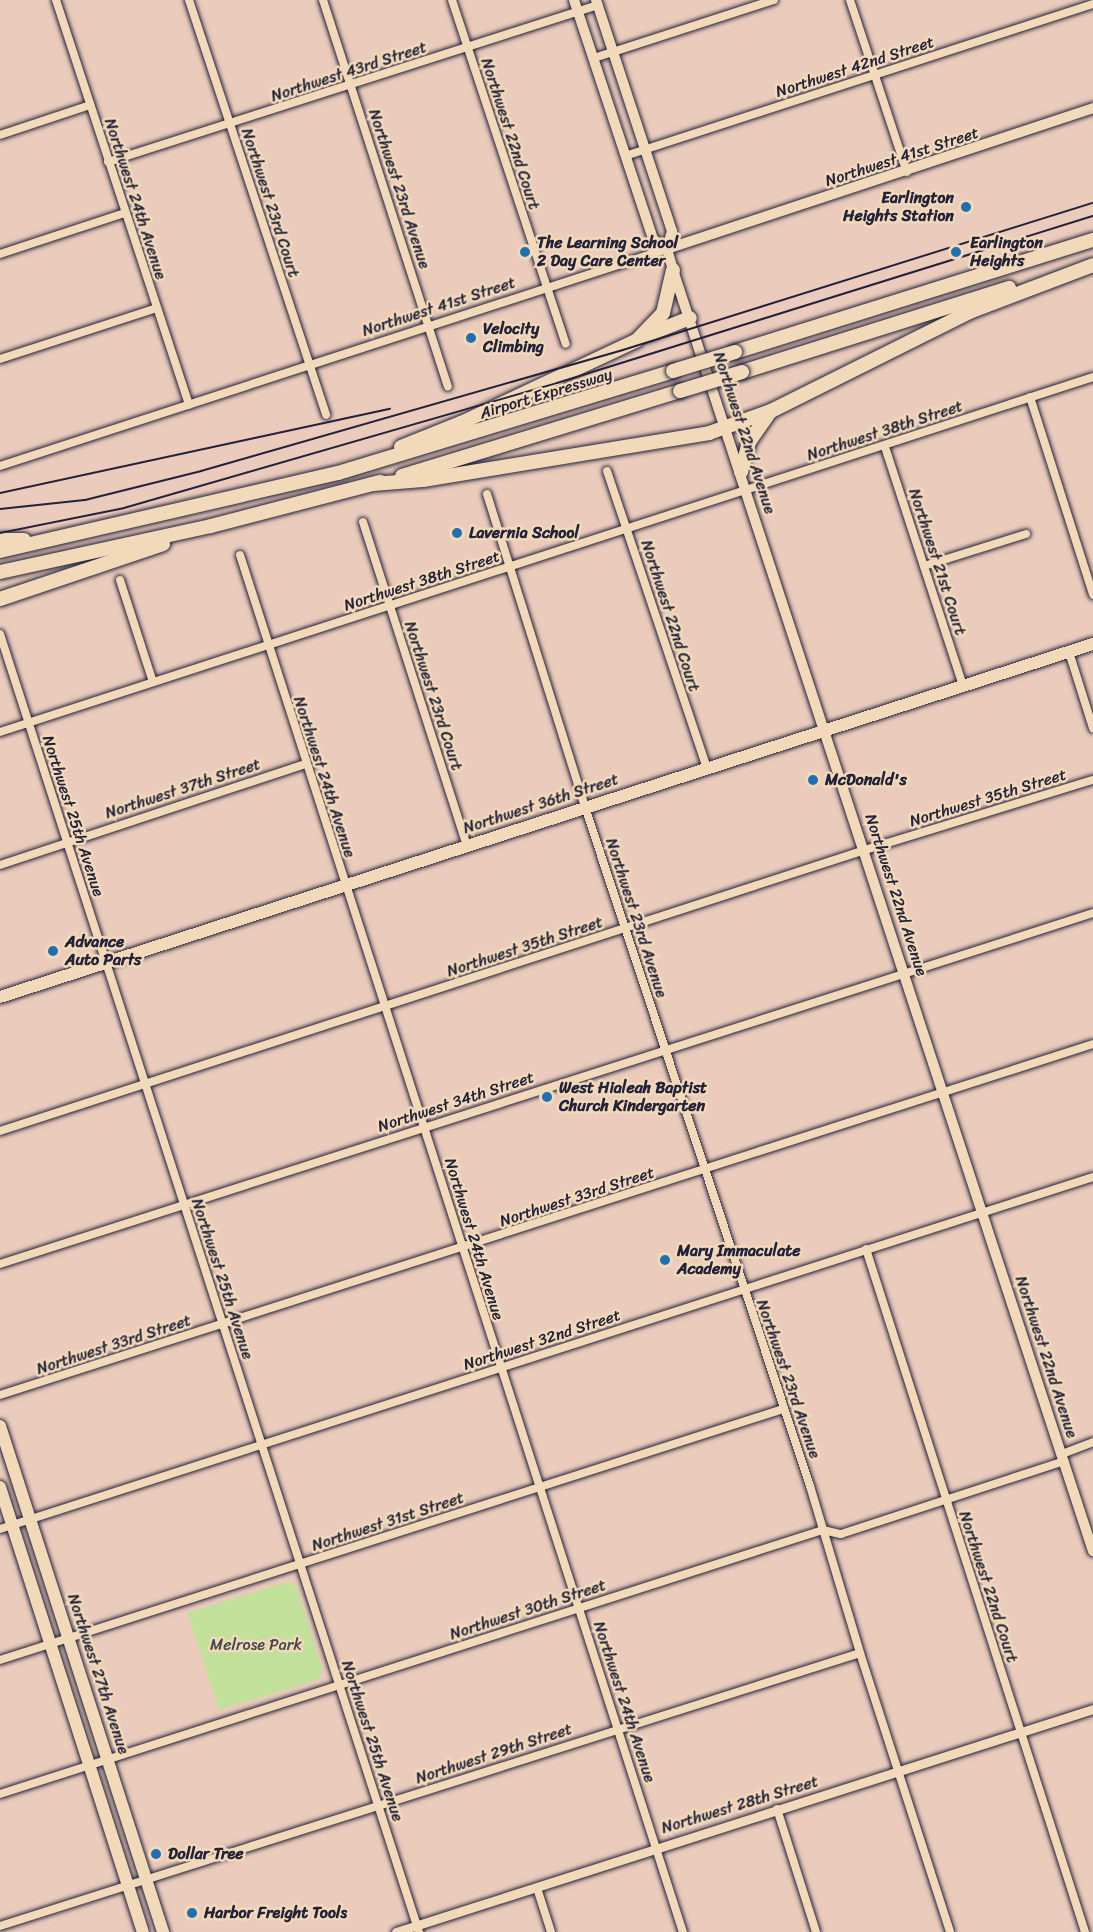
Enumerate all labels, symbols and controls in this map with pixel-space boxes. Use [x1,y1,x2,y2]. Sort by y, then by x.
street label: Northwest 42nd Street [773,32,937,102]
street label: Northwest 43rd Street [269,38,429,106]
street label: Northwest 22nd Court [476,56,544,212]
street label: Northwest 23rd Avenue [364,107,434,271]
street label: Northwest 24th Avenue [100,116,170,282]
street label: Northwest 41st Street [823,123,981,191]
street label: Northwest 23rd Court [237,126,303,280]
place label: Earlington Heights Station [843,188,954,226]
marker: Earlington Heights Station [959,200,973,214]
place label: The Learning School 2 Day Care Center [537,233,678,271]
place label: Earlington Heights [970,233,1043,271]
marker: Earlington Heights [947,243,965,261]
marker: The Learning School 2 Day Care Center [518,245,532,259]
street label: Northwest 41st Street [360,273,518,341]
place label: Velocity Climbing [483,319,544,357]
marker: Velocity Climbing [464,331,478,345]
street label: Northwest 22nd Avenue [709,350,779,516]
street label: Airport Expressway [477,365,615,423]
street label: Northwest 38th Street [805,397,965,465]
street label: Northwest 21st Court [904,486,970,638]
place label: Lavernia School [469,523,579,543]
marker: Lavernia School [450,526,464,540]
street label: Northwest 22nd Court [636,538,704,694]
street label: Northwest 38th Street [342,547,502,615]
street label: Northwest 23rd Court [400,619,466,773]
street label: Northwest 24th Avenue [289,694,359,860]
street label: Northwest 25th Avenue [38,733,108,899]
street label: Northwest 37th Street [103,755,263,823]
street label: Northwest 35th Street [907,765,1069,831]
street label: Northwest 36th Street [461,770,621,838]
place label: McDonald's [825,770,907,790]
marker: McDonald's [806,773,820,787]
street label: Northwest 22nd Avenue [861,812,931,978]
street label: Northwest 23rd Avenue [601,836,671,1000]
street label: Northwest 35th Street [445,913,605,981]
place label: Advance Auto Parts [65,932,141,970]
marker: Advance Auto Parts [46,944,60,958]
street label: Northwest 34th Street [375,1068,537,1136]
place label: West Hialeah Baptist Church Kindergarten [559,1078,706,1116]
marker: West Hialeah Baptist Church Kindergarten [540,1090,554,1104]
street label: Northwest 24th Avenue [440,1156,508,1322]
street label: Northwest 33rd Street [497,1163,657,1231]
street label: Northwest 25th Avenue [187,1196,257,1362]
place label: Mary Immaculate Academy [677,1241,800,1279]
marker: Mary Immaculate Academy [658,1253,672,1267]
street label: Northwest 22nd Avenue [1011,1274,1081,1440]
street label: Northwest 23rd Avenue [752,1297,824,1461]
street label: Northwest 32nd Street [461,1306,623,1374]
street label: Northwest 33rd Street [34,1311,194,1379]
street label: Northwest 31st Street [309,1488,467,1556]
street label: Northwest 22nd Court [954,1509,1022,1665]
street label: Northwest 30th Street [447,1576,609,1644]
street label: Northwest 27th Avenue [63,1591,133,1757]
street label: Northwest 24th Avenue [589,1619,659,1785]
park label: Melrose Park [210,1635,302,1655]
street label: Northwest 25th Avenue [337,1658,407,1824]
street label: Northwest 29th Street [413,1720,575,1788]
street label: Northwest 28th Street [659,1772,821,1838]
place label: Dollar Tree [168,1844,244,1864]
marker: Dollar Tree [149,1847,163,1861]
place label: Harbor Freight Tools [204,1903,348,1923]
marker: Harbor Freight Tools [185,1906,199,1920]

